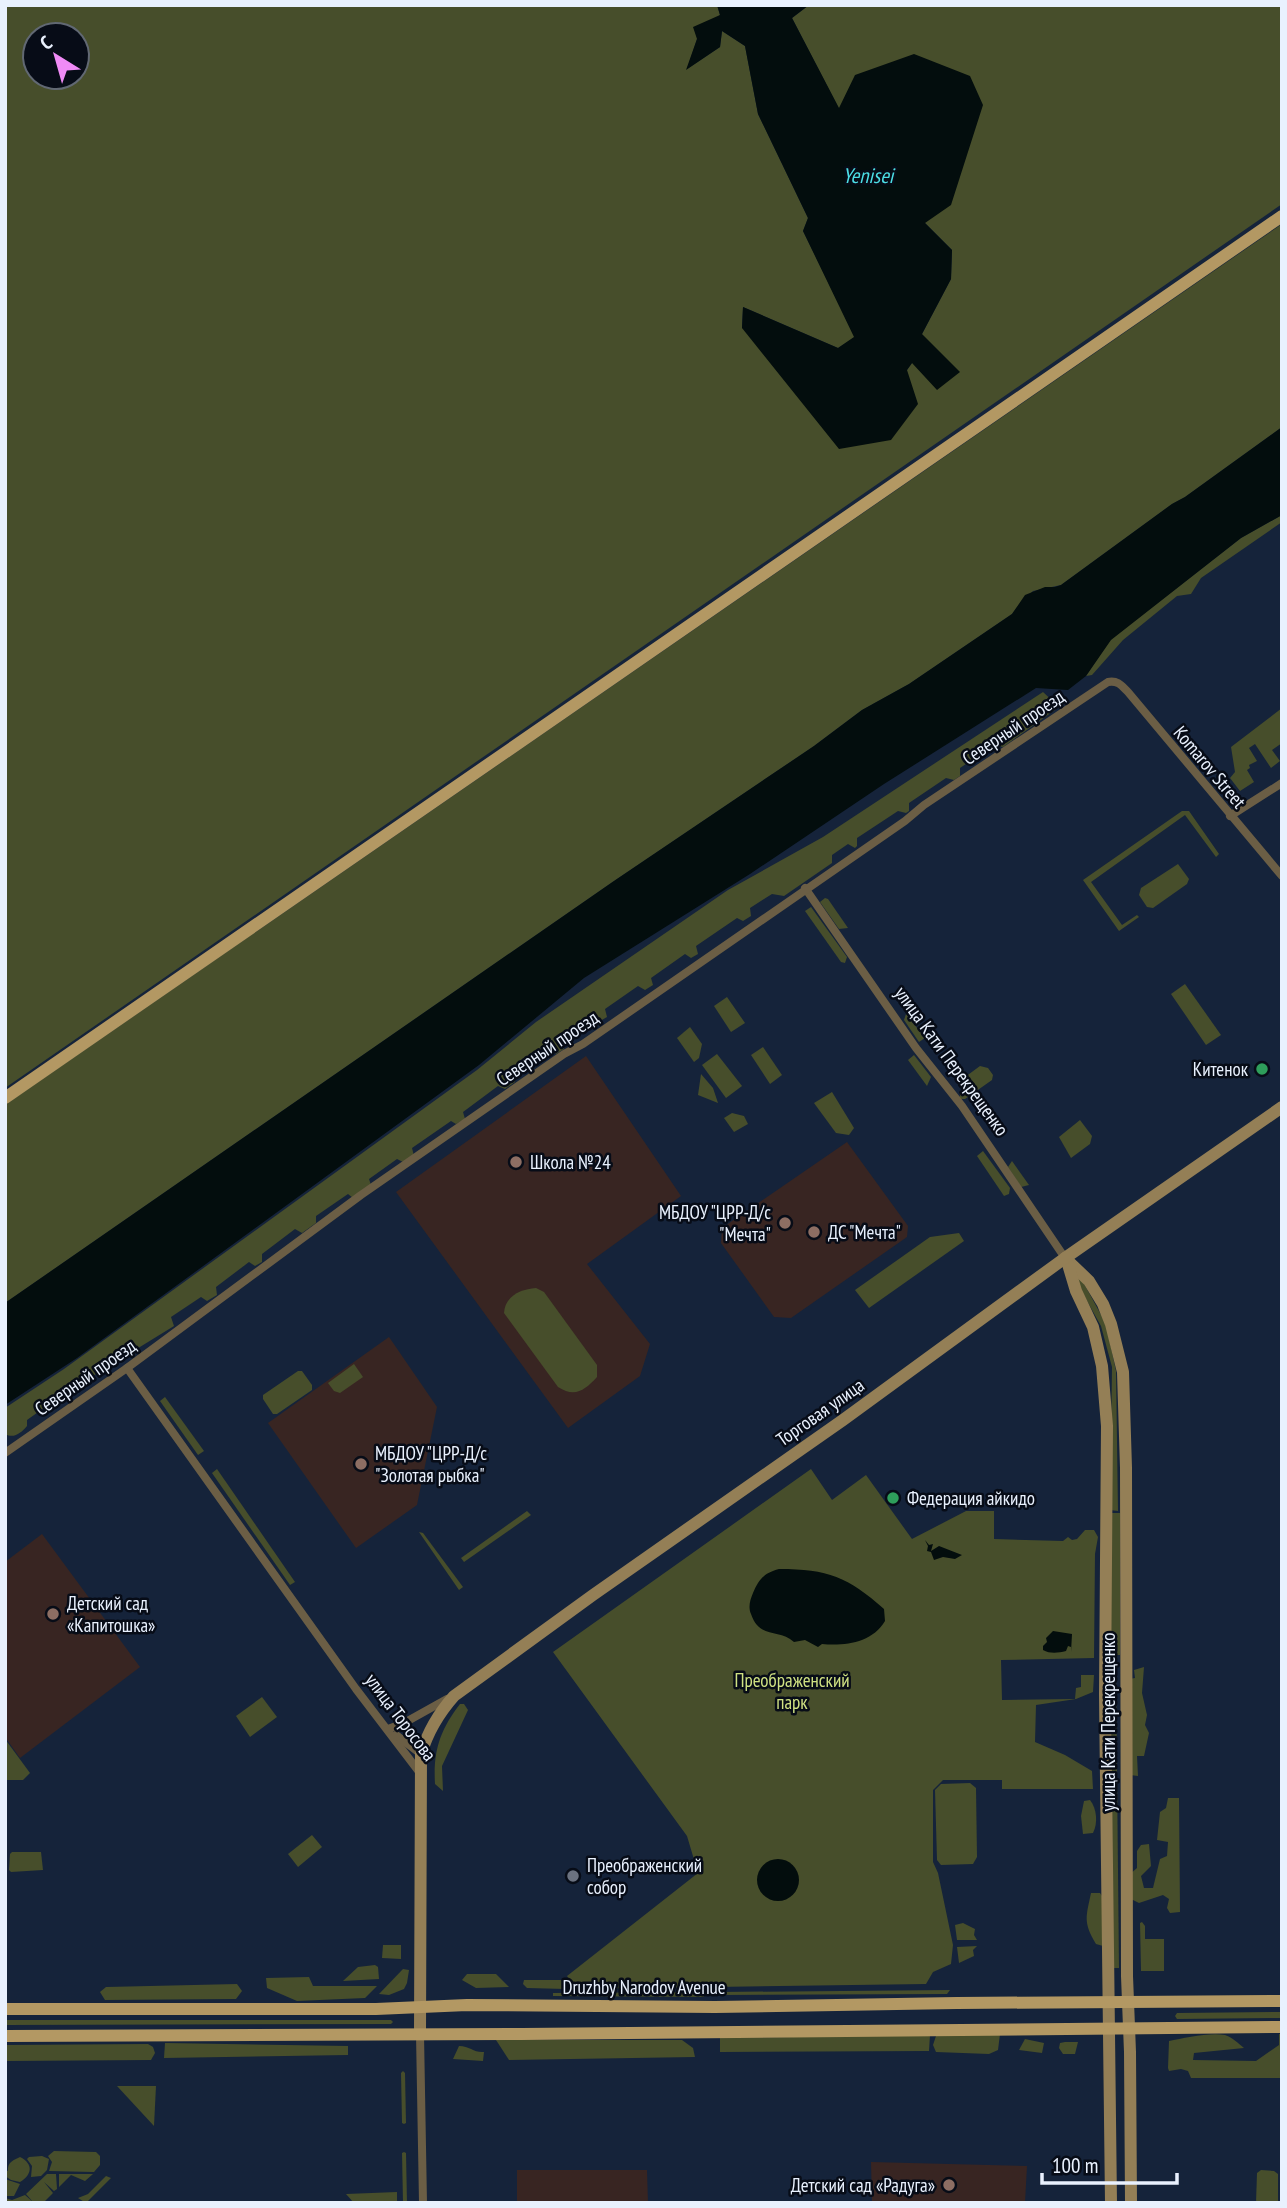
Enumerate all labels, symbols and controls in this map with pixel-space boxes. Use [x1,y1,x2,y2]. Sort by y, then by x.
north arrow [21,21,91,91]
text: С [35,30,57,55]
water label: Yenisei [843,162,896,189]
street label: Северный проезд [957,684,1069,770]
street label: Komarov Street [1169,721,1252,814]
street label: улица Кати Перекрещенко [890,982,1014,1140]
street label: Северный проезд [491,1005,603,1091]
place label: Китенок [1193,1057,1249,1081]
marker: Китенок [1254,1061,1270,1077]
place label: Школа №24 [530,1150,611,1174]
marker: Школа №24 [508,1154,524,1170]
place label: МБДОУ "ЦРР-Д/с "Мечта" [659,1200,771,1246]
marker: МБДОУ "ЦРР-Д/с "Мечта" [777,1215,793,1231]
place label: ДС "Мечта" [828,1220,901,1244]
marker: ДС "Мечта" [806,1224,822,1240]
street label: Северный проезд [30,1333,141,1421]
street label: Торговая улица [771,1373,869,1451]
place label: МБДОУ "ЦРР-Д/с "Золотая рыбка" [375,1441,487,1487]
marker: МБДОУ "ЦРР-Д/с "Золотая рыбка" [353,1456,369,1472]
place label: Федерация айкидо [907,1486,1035,1510]
marker: Федерация айкидо [885,1490,901,1506]
place label: Детский сад «Капитошка» [67,1591,155,1637]
marker: Детский сад «Капитошка» [45,1606,61,1622]
street label: улица Кати Перекрещенко [1096,1633,1120,1811]
street label: улица Торосова [360,1668,442,1766]
park label: Преображенский парк [734,1668,850,1714]
place label: Преображенский собор [587,1853,702,1899]
marker: Преображенский собор [565,1868,581,1884]
street label: Druzhby Narodov Avenue [562,1975,726,1999]
scale bar [1042,2142,1177,2186]
text: 100 m [1052,2152,1098,2179]
place label: Детский сад «Радуга» [791,2173,935,2197]
marker: Детский сад «Радуга» [941,2177,957,2193]

